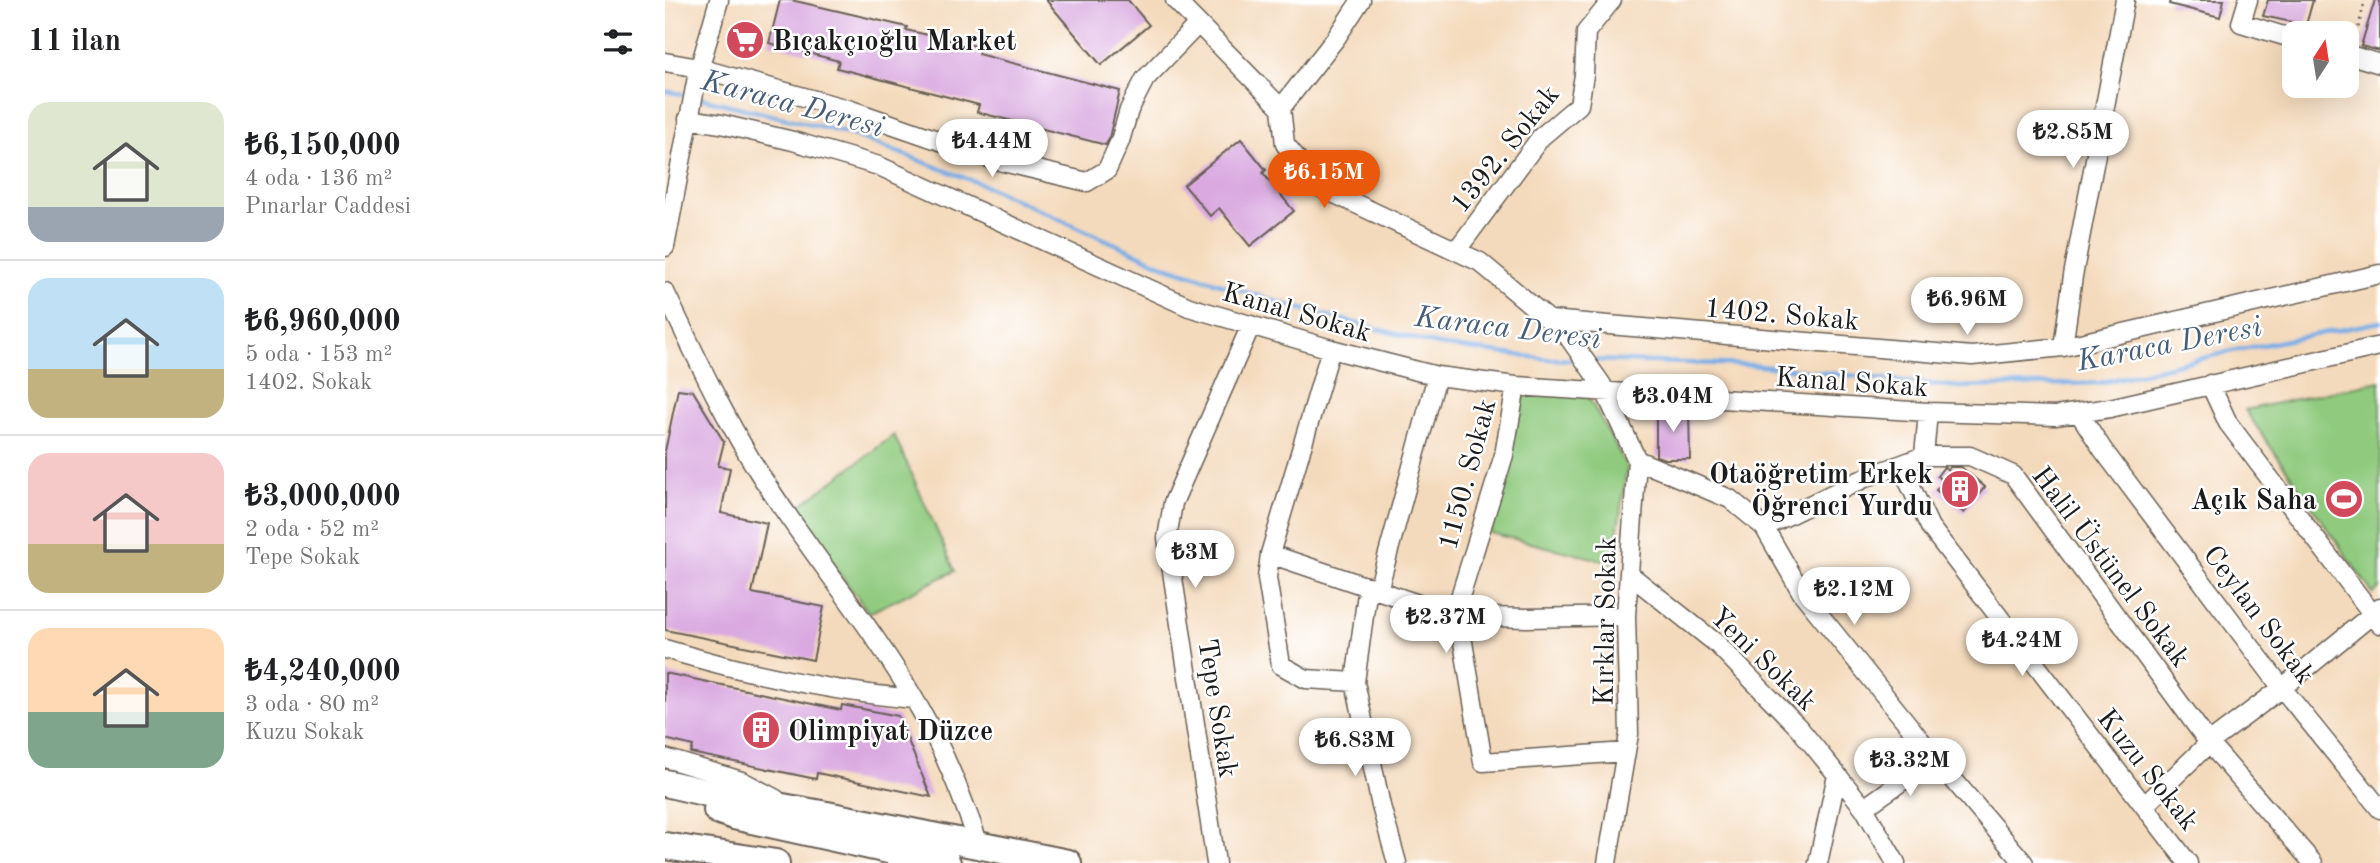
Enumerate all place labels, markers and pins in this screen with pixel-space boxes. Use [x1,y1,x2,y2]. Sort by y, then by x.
supermarket icon: Bıçakçıoğlu Market [724,19,766,61]
place label: Bıçakçıoğlu Market [772,29,1016,57]
pin: ₺2.85M [2016,110,2130,170]
pin: ₺4.44M [935,120,1049,179]
pin: ₺6.15M [1267,150,1381,210]
pin: ₺6.96M [1910,278,2024,337]
pin: ₺3.04M [1616,374,1730,434]
place label: Otaöğretim Erkek Öğrenci Yurdu [1709,462,1933,522]
building icon: Otaöğretim Erkek Öğrenci Yurdu [1939,468,1981,510]
sports icon: Açık Saha [2323,478,2365,520]
place label: Açık Saha [2190,488,2317,516]
pin: ₺3M [1161,530,1229,590]
pin: ₺2.12M [1797,568,1911,627]
pin: ₺2.37M [1389,596,1503,655]
pin: ₺4.24M [1965,618,2079,678]
building icon: Olimpiyat Düzce [740,709,782,751]
pin: ₺6.83M [1298,718,1412,778]
place label: Olimpiyat Düzce [788,719,993,747]
pin: ₺3.32M [1853,738,1967,798]

